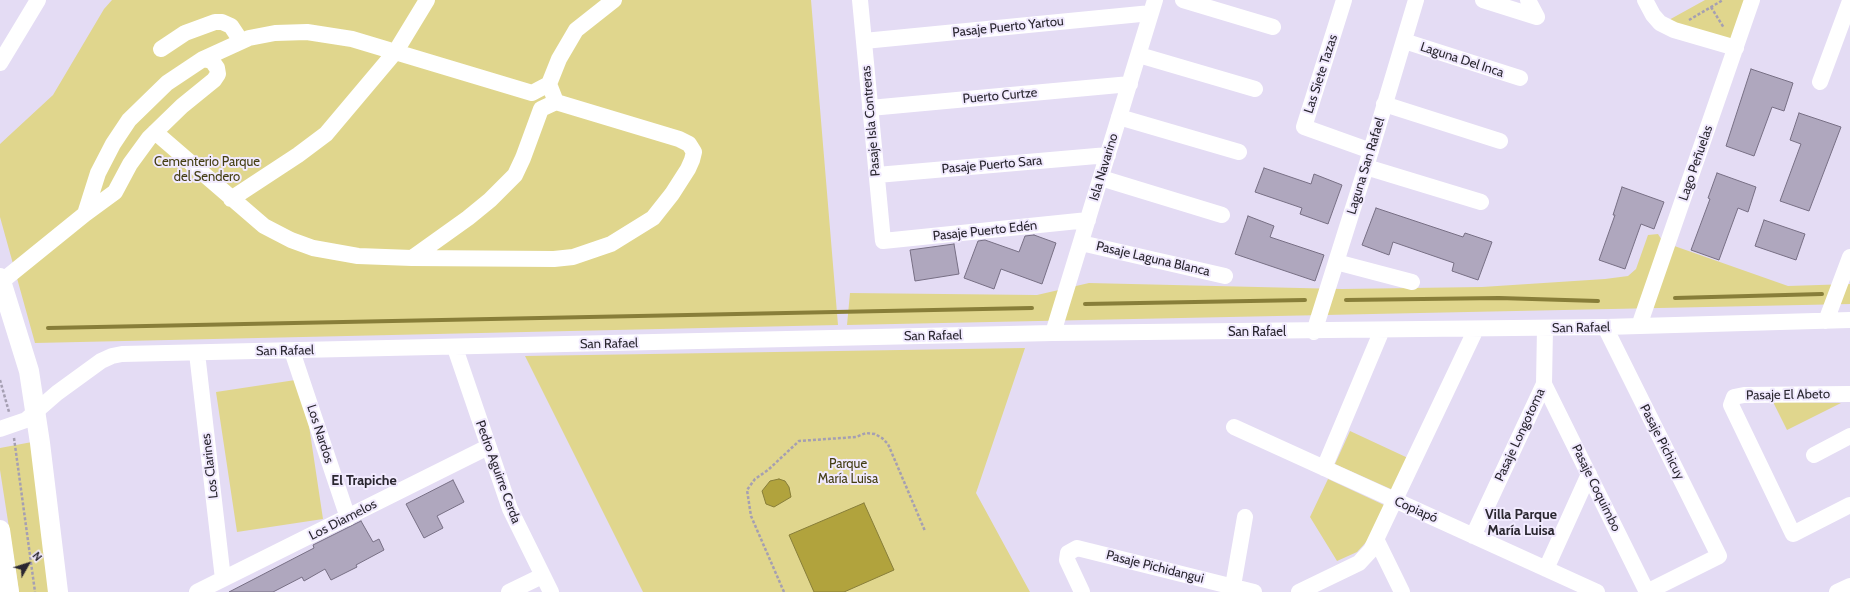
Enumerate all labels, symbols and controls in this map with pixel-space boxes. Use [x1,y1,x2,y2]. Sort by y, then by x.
street label: Pasaje Puerto Yartou [952,13,1064,41]
street label: Las Siete Tazas [1301,33,1341,115]
street label: Laguna Del Inca [1418,39,1506,81]
street label: Pasaje Isla Contreras [858,65,884,177]
street label: Puerto Curtze [962,85,1038,107]
street label: Laguna San Rafael [1344,116,1388,216]
street label: Lago Peñuelas [1676,123,1716,203]
street label: Isla Navarino [1086,131,1122,203]
street label: Pasaje Puerto Sara [941,153,1043,177]
park label: Cementerio Parque del Sendero [154,154,260,185]
street label: Pasaje Puerto Edén [932,218,1038,244]
street label: Pasaje Laguna Blanca [1095,238,1211,280]
street label: San Rafael [1552,320,1610,336]
street label: San Rafael [1228,324,1286,340]
street label: San Rafael [904,328,962,344]
street label: San Rafael [580,336,638,352]
street label: San Rafael [256,343,314,359]
street label: Pasaje Longotoma [1492,386,1548,484]
street label: Pasaje El Abeto [1746,386,1830,404]
street label: Pasaje Pichicuy [1636,402,1688,482]
street label: Los Nardos [303,403,337,465]
street label: Pedro Aguirre Cerda [472,418,524,526]
street label: Los Clarines [198,433,222,499]
street label: Pasaje Coquimbo [1568,442,1624,534]
park label: Parque María Luisa [818,456,878,487]
district label: El Trapiche [331,473,397,489]
street label: Copiapó [1392,494,1440,526]
street label: Los Diamelos [307,496,379,544]
district label: Villa Parque María Luisa [1485,507,1557,540]
north arrow [8,544,48,584]
street label: Pasaje Pichidangui [1105,547,1205,587]
text: N [29,549,45,564]

